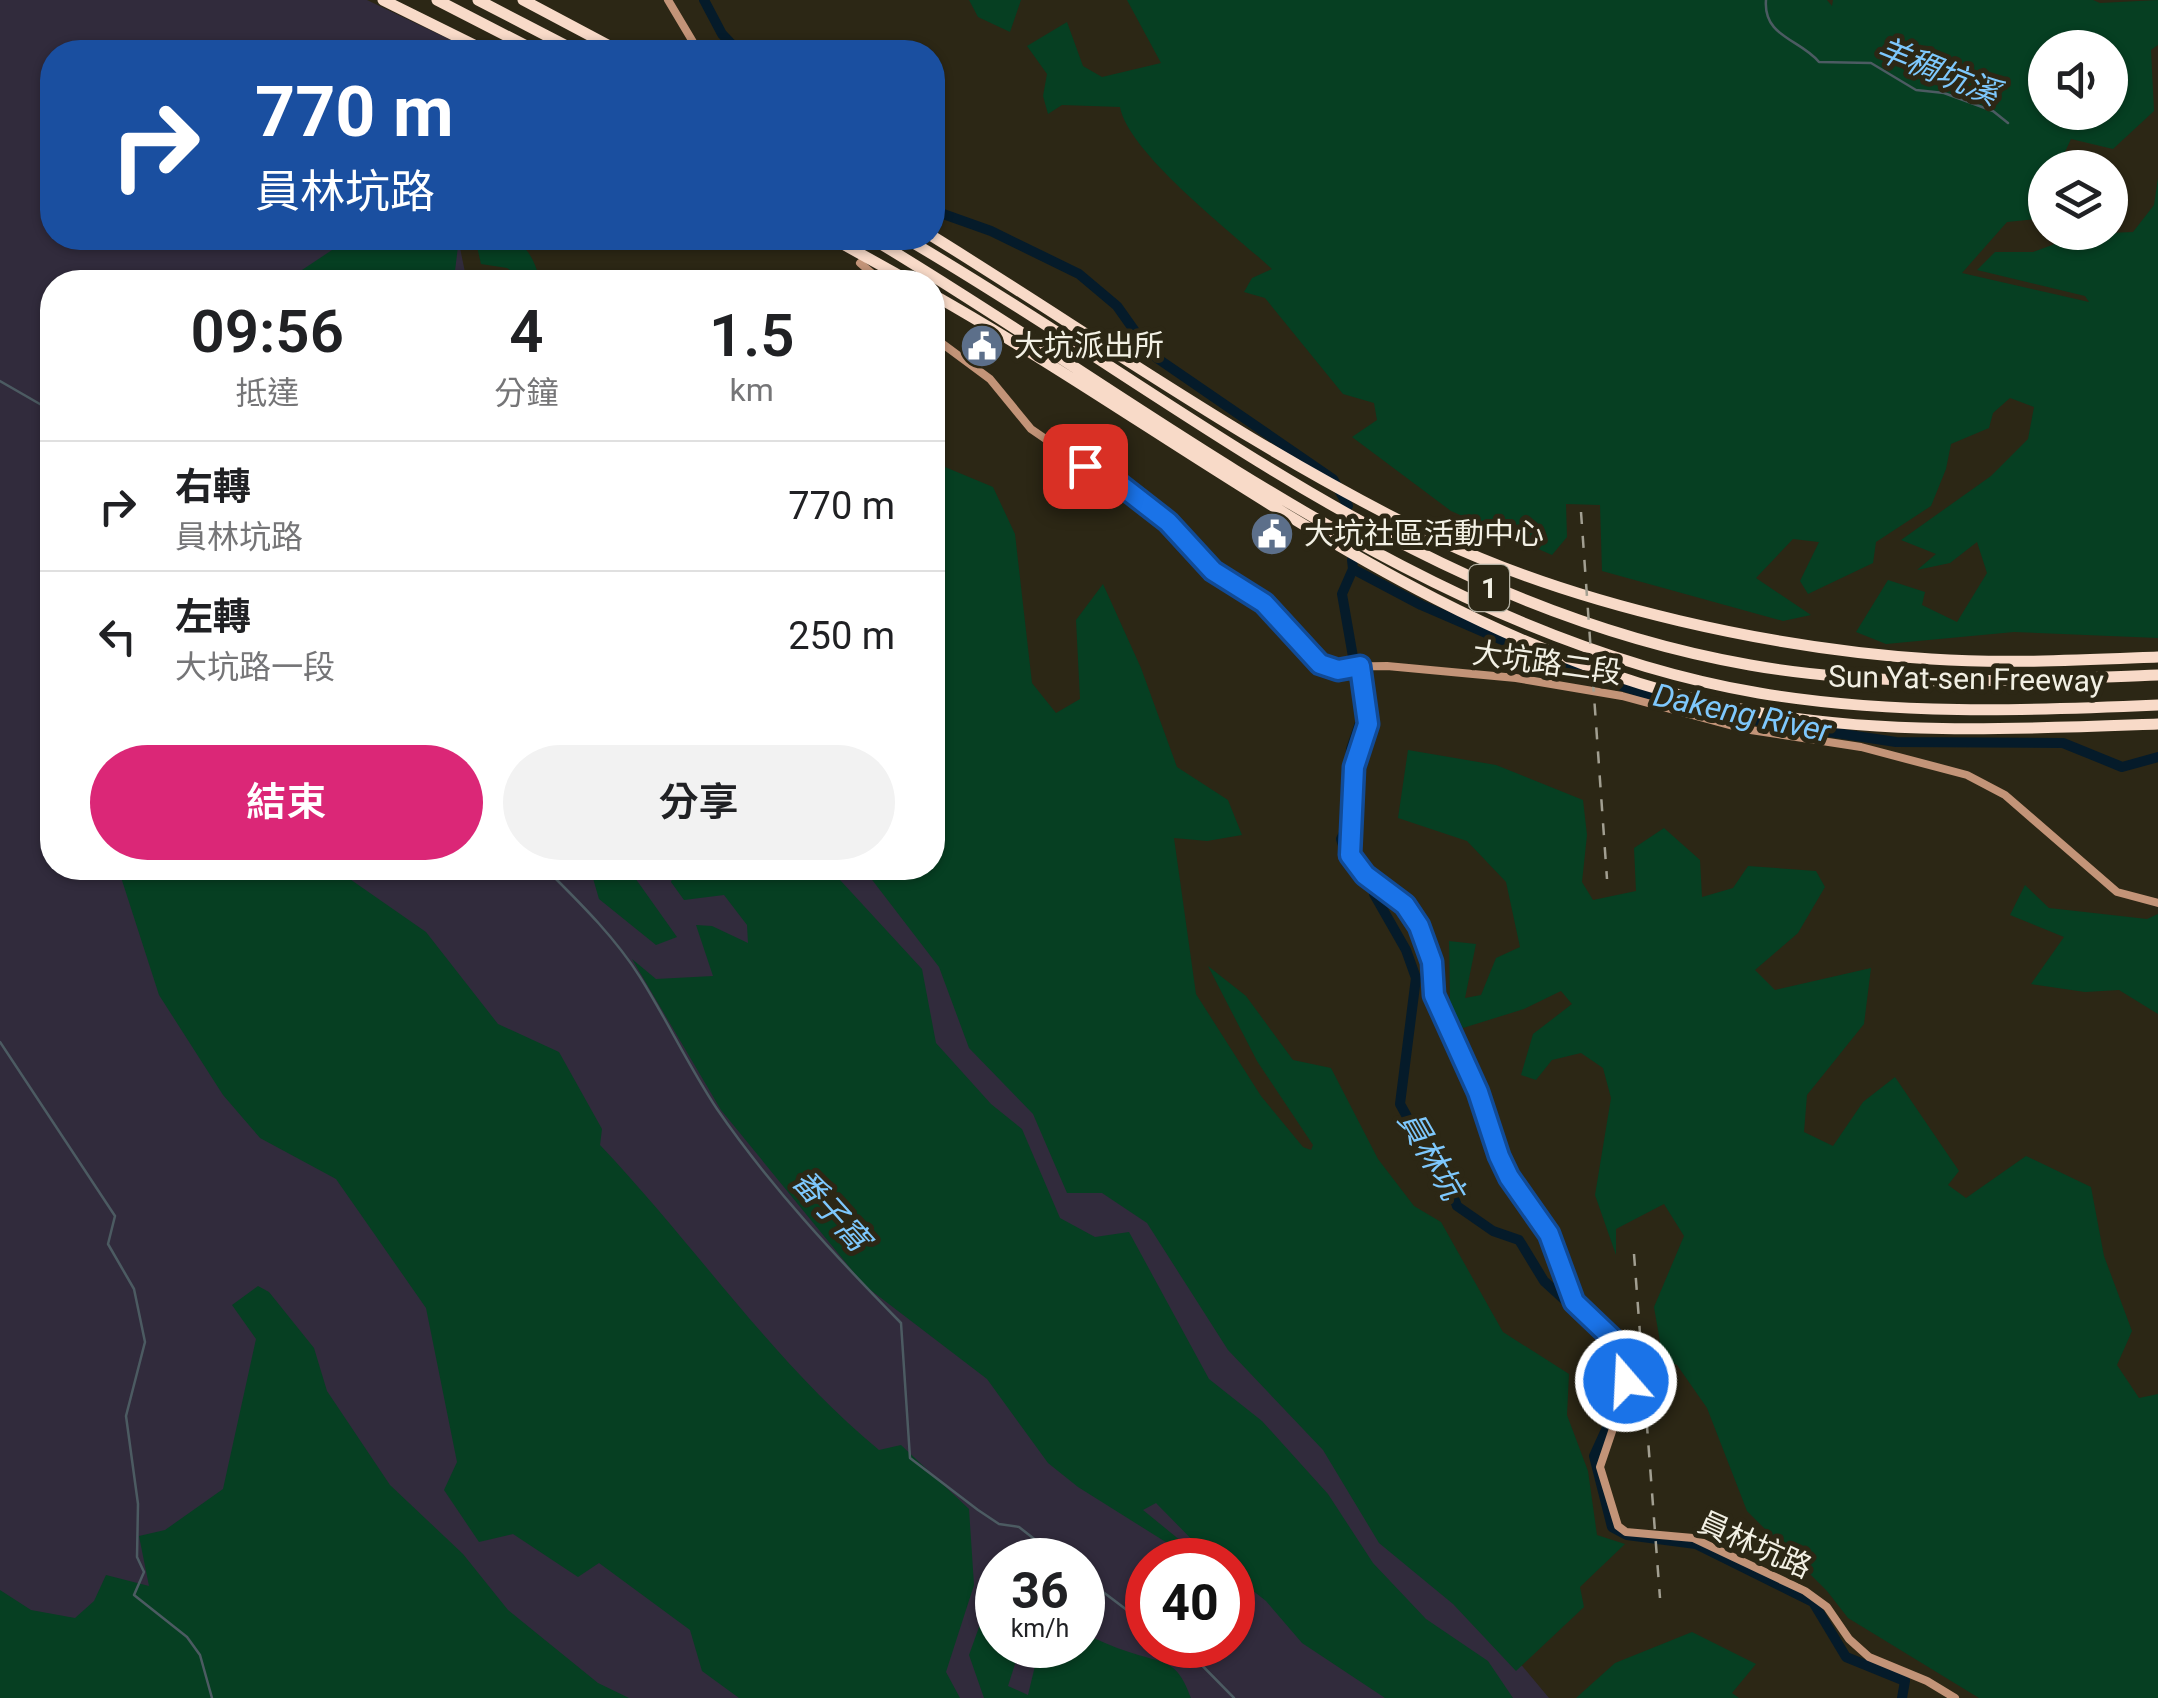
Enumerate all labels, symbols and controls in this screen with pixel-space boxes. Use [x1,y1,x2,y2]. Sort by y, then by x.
water label: 羊稠坑溪 [1872,29,2008,114]
map controls [2028,30,2128,250]
button: sound [2028,30,2128,130]
text: 770 m [255,71,454,153]
icon: right [90,80,220,210]
button: layers [2028,150,2128,250]
text: 員林坑路 [255,165,435,218]
text: 09:56 [190,296,344,367]
text: 4 [509,296,544,367]
text: 1.5 [709,300,795,371]
public building icon: 大坑派出所 [959,323,1005,369]
place label: 大坑派出所 [1014,328,1164,363]
text: km [730,371,774,409]
text: 抵達 [235,374,299,412]
text: 分鐘 [494,374,558,412]
pin [1043,424,1128,509]
icon: arrive [1058,439,1113,494]
text: 右轉 [175,465,251,509]
icon: right [90,479,145,534]
text: 770 m [788,484,895,528]
public building icon: 大坑社區活動中心 [1249,511,1295,557]
place label: 大坑社區活動中心 [1304,516,1544,551]
text: 員林坑路 [175,518,303,556]
road number: 1 [1469,565,1509,611]
text: 左轉 [175,595,251,639]
icon: left [90,609,145,664]
text: 250 m [788,614,895,658]
street label: 大坑路二段 [1470,635,1624,690]
text: 大坑路一段 [175,648,335,686]
street label: Sun Yat-sen Freeway [1828,659,2104,698]
water label: Dakeng River [1650,676,1835,751]
button: 結束 [90,745,483,860]
button: 分享 [503,745,895,860]
water label: 員林坑 [1391,1104,1473,1210]
water label: 番子窩 [785,1162,881,1262]
position arrow [1574,1329,1678,1433]
street label: 員林坑路 [1693,1504,1817,1585]
speed limit sign: 40 [1125,1538,1255,1668]
text: 36 [1011,1562,1069,1620]
text: km/h [1011,1614,1069,1643]

